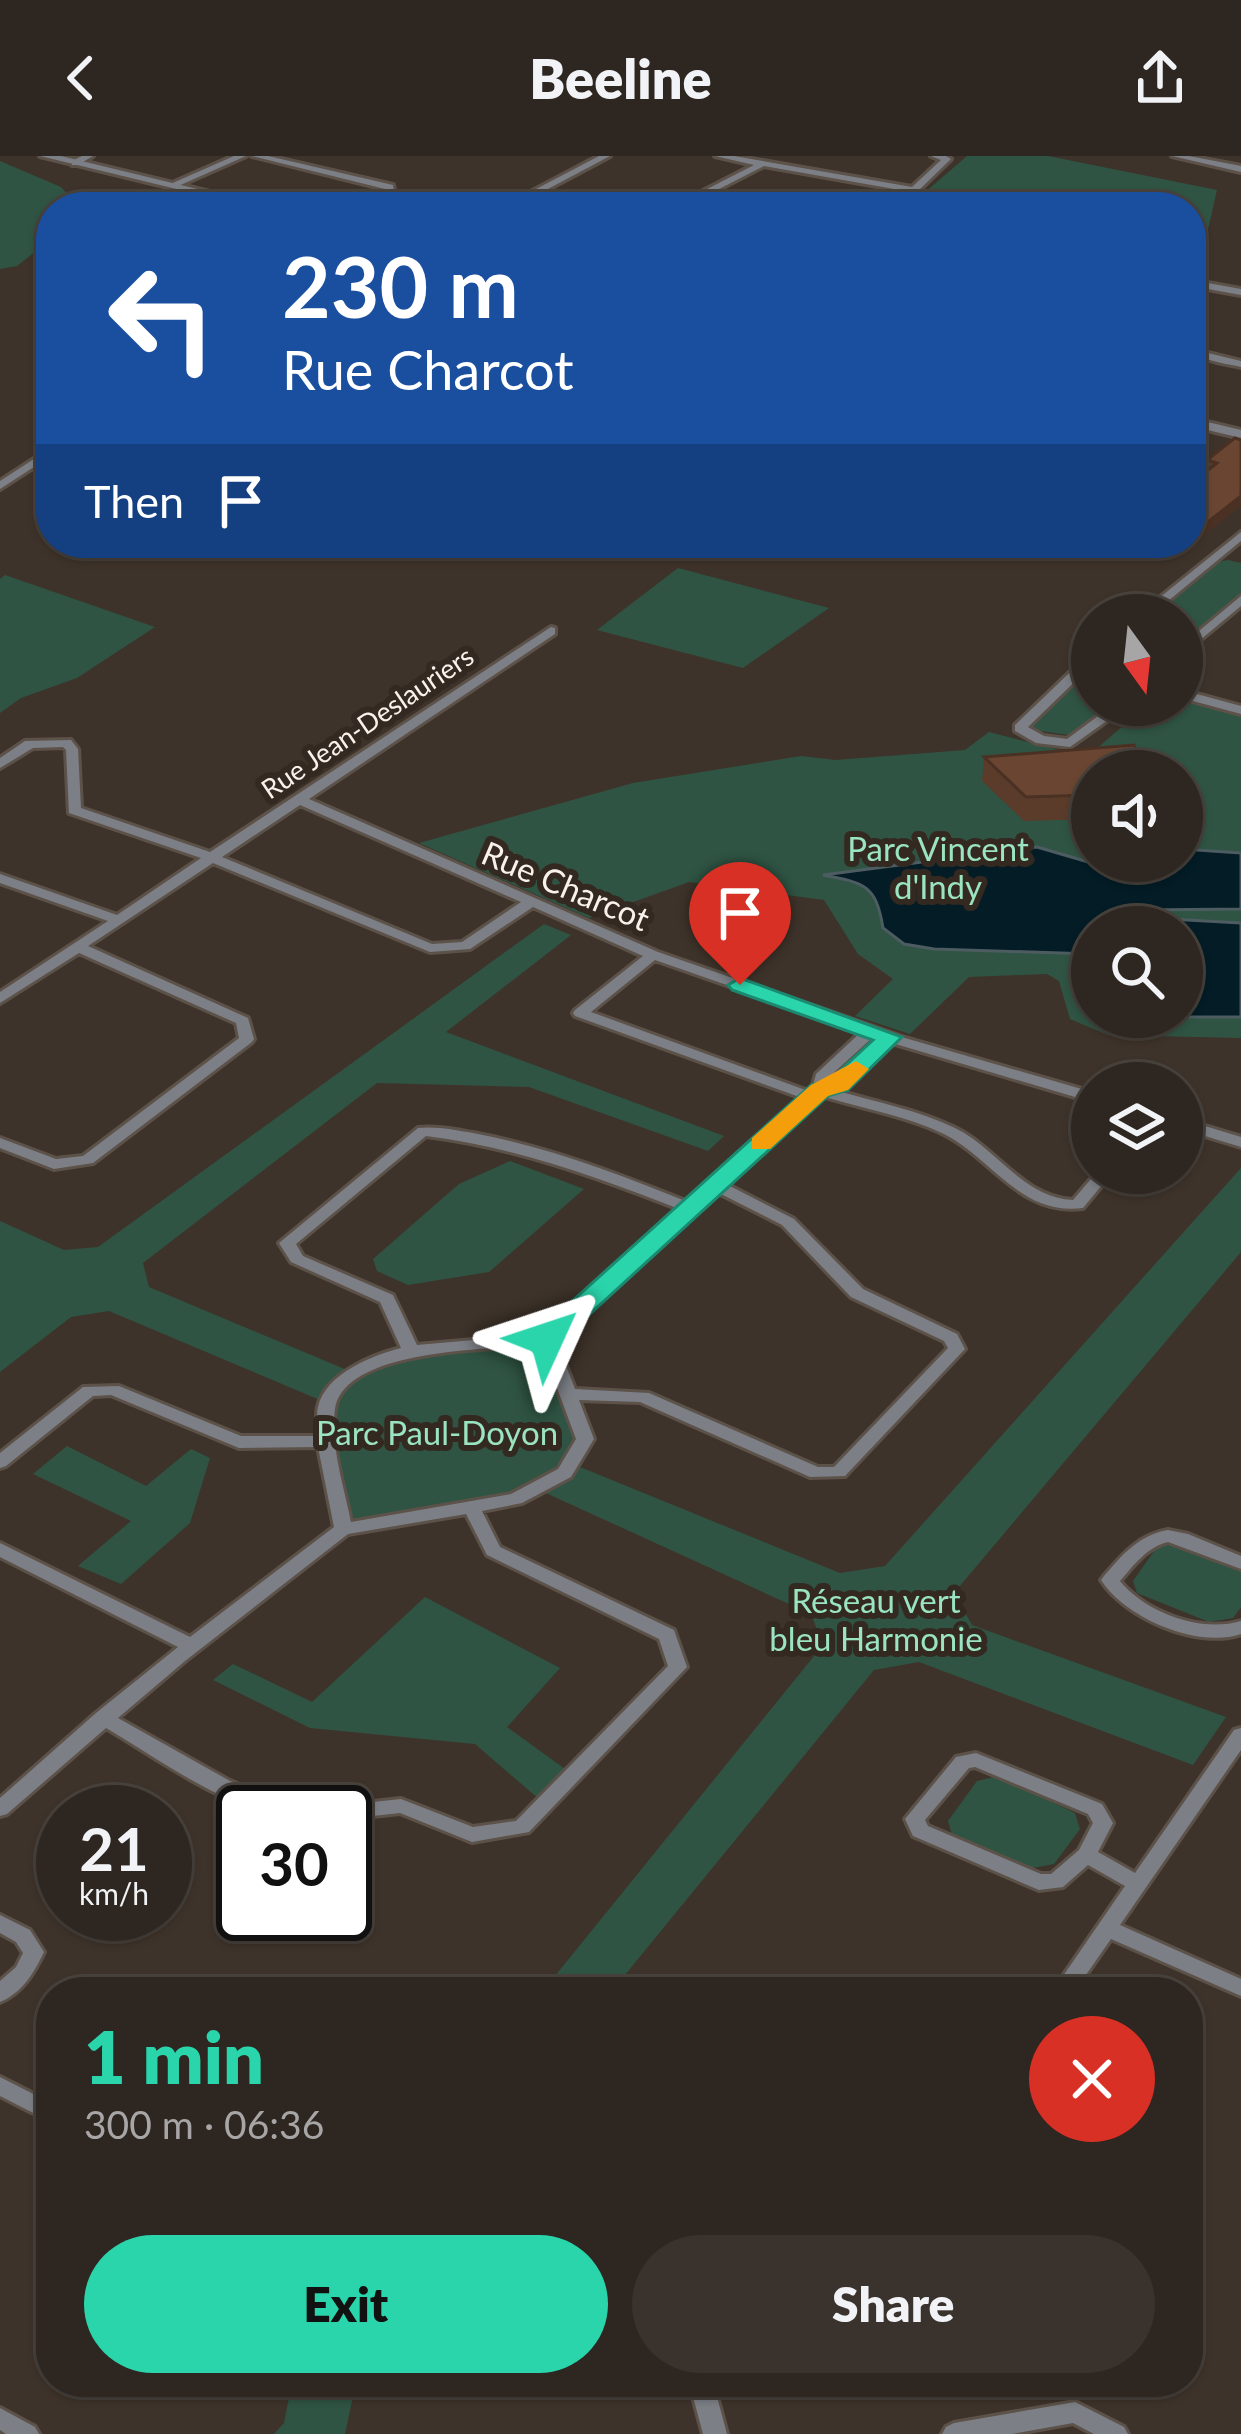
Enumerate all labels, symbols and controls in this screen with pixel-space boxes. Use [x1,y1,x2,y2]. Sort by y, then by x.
icon: back [48,45,114,111]
icon: share [1127,45,1193,111]
text: Beeline [529,46,712,111]
text: 230 m [282,235,519,336]
icon: left [84,240,240,396]
text: Rue Charcot [282,337,574,402]
icon: arrive [208,468,274,534]
text: Then [84,474,184,528]
north arrow [1071,594,1203,726]
map controls [1071,594,1203,1194]
street label: Rue Jean-Deslauriers [255,639,479,805]
button: sound [1071,750,1203,882]
park label: Parc Vincent d'Indy [847,828,1029,906]
street label: Rue Charcot [476,832,656,938]
pin [689,862,791,985]
icon: arrive [707,880,773,946]
button: search [1071,906,1203,1038]
button: layers [1071,1062,1203,1194]
position arrow [484,1276,610,1402]
park label: Parc Paul-Doyon [316,1412,558,1452]
park label: Réseau vert bleu Harmonie [769,1580,983,1658]
speed limit sign: 30 [216,1785,372,1941]
text: 21 [79,1812,149,1884]
text: km/h [79,1875,149,1911]
text: 1 min [84,2013,264,2099]
button: close [1029,2016,1155,2142]
text: 300 m · 06:36 [84,2101,324,2147]
button: Exit [84,2235,608,2373]
button: Share [632,2235,1155,2373]

